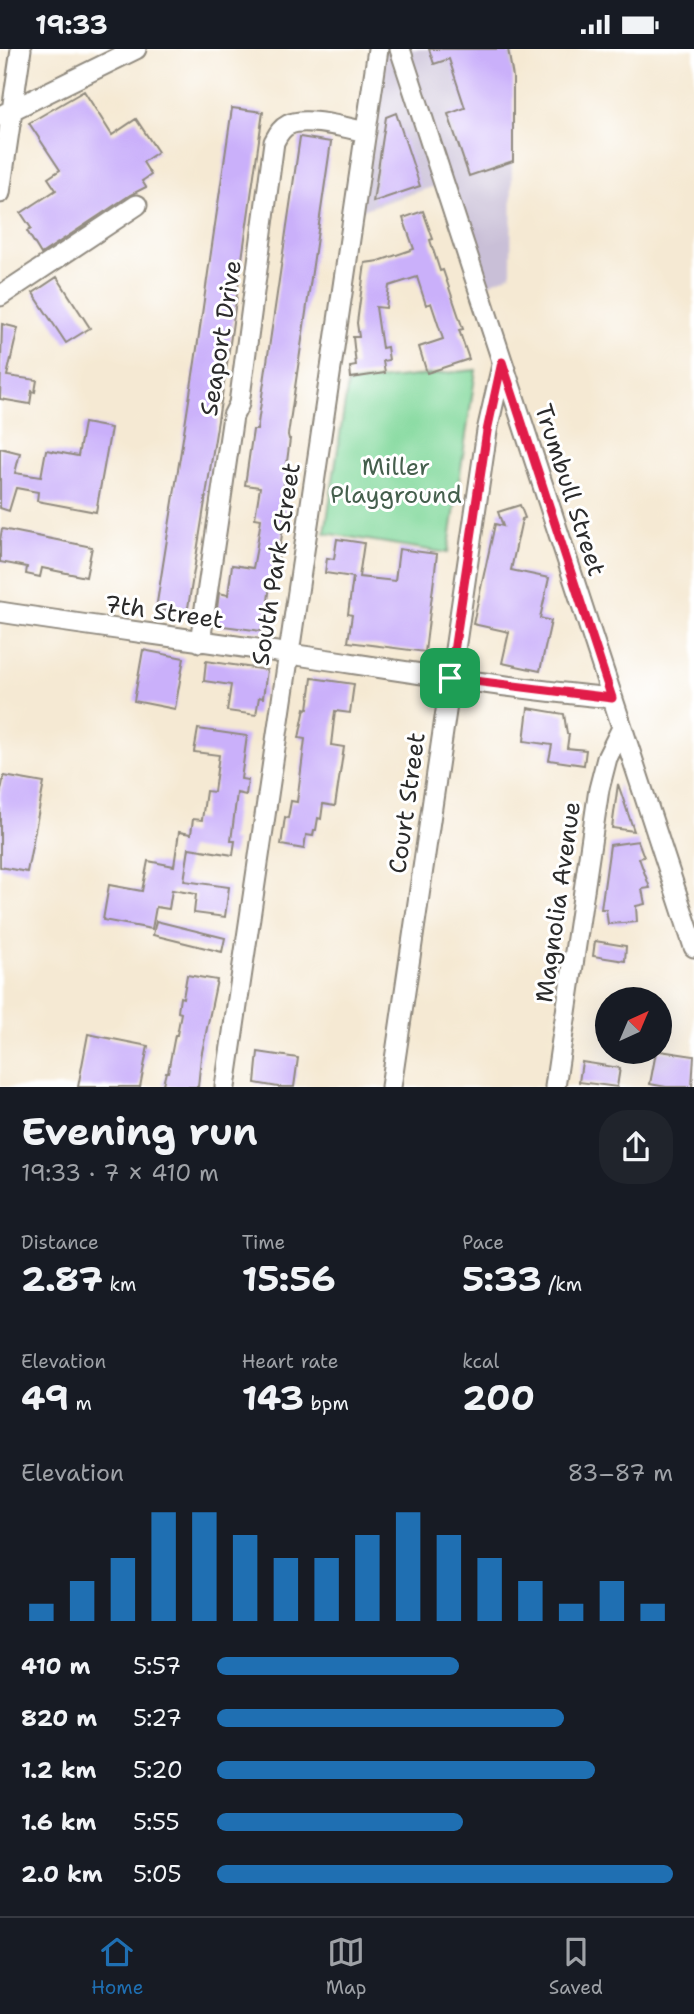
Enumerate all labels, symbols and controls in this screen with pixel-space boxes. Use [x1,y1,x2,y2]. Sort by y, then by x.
text: 19:33 [35,7,108,42]
street label: Seaport Drive [193,258,249,418]
street label: Trumbull Street [527,400,613,580]
park label: Miller Playground [330,451,462,511]
street label: South Park Street [244,460,308,668]
street label: 7th Street [102,588,226,636]
pin [420,648,480,708]
icon: arrive [431,659,469,697]
street label: Court Street [381,730,433,876]
street label: Magnolia Avenue [528,799,588,1005]
north arrow [595,987,672,1064]
map controls [595,987,672,1064]
text: Evening run [21,1106,258,1157]
button: share [599,1110,673,1184]
text: 19:33 · 7 × 410 m [21,1158,219,1188]
text: Distance [21,1230,99,1255]
text: Time [242,1230,285,1255]
text: Pace [462,1230,504,1255]
text: 2.87 [21,1255,103,1302]
text: 15:56 [242,1255,336,1302]
text: 5:33 [462,1255,542,1302]
text: km [103,1272,136,1297]
text: /km [542,1272,582,1297]
text: Elevation [21,1349,106,1374]
text: Heart rate [242,1349,338,1374]
text: kcal [462,1349,499,1374]
text: 49 [21,1374,69,1421]
text: 143 [242,1374,304,1421]
text: 200 [462,1374,535,1421]
text: m [69,1391,92,1416]
text: bpm [304,1391,349,1416]
text: Elevation [21,1458,124,1488]
text: 83–87 m [568,1458,673,1488]
text: 410 m [21,1651,90,1681]
text: 5:57 [133,1651,181,1681]
text: 820 m [21,1703,97,1733]
text: 5:27 [133,1703,182,1733]
text: 1.2 km [21,1755,97,1785]
text: 5:20 [133,1755,183,1785]
text: 1.6 km [21,1807,96,1837]
text: 5:55 [133,1807,179,1837]
text: 2.0 km [21,1859,103,1889]
text: 5:05 [133,1859,182,1889]
tab: Home [91,1933,143,2000]
tab: Map [326,1933,366,2000]
tab: Saved [549,1933,603,2000]

